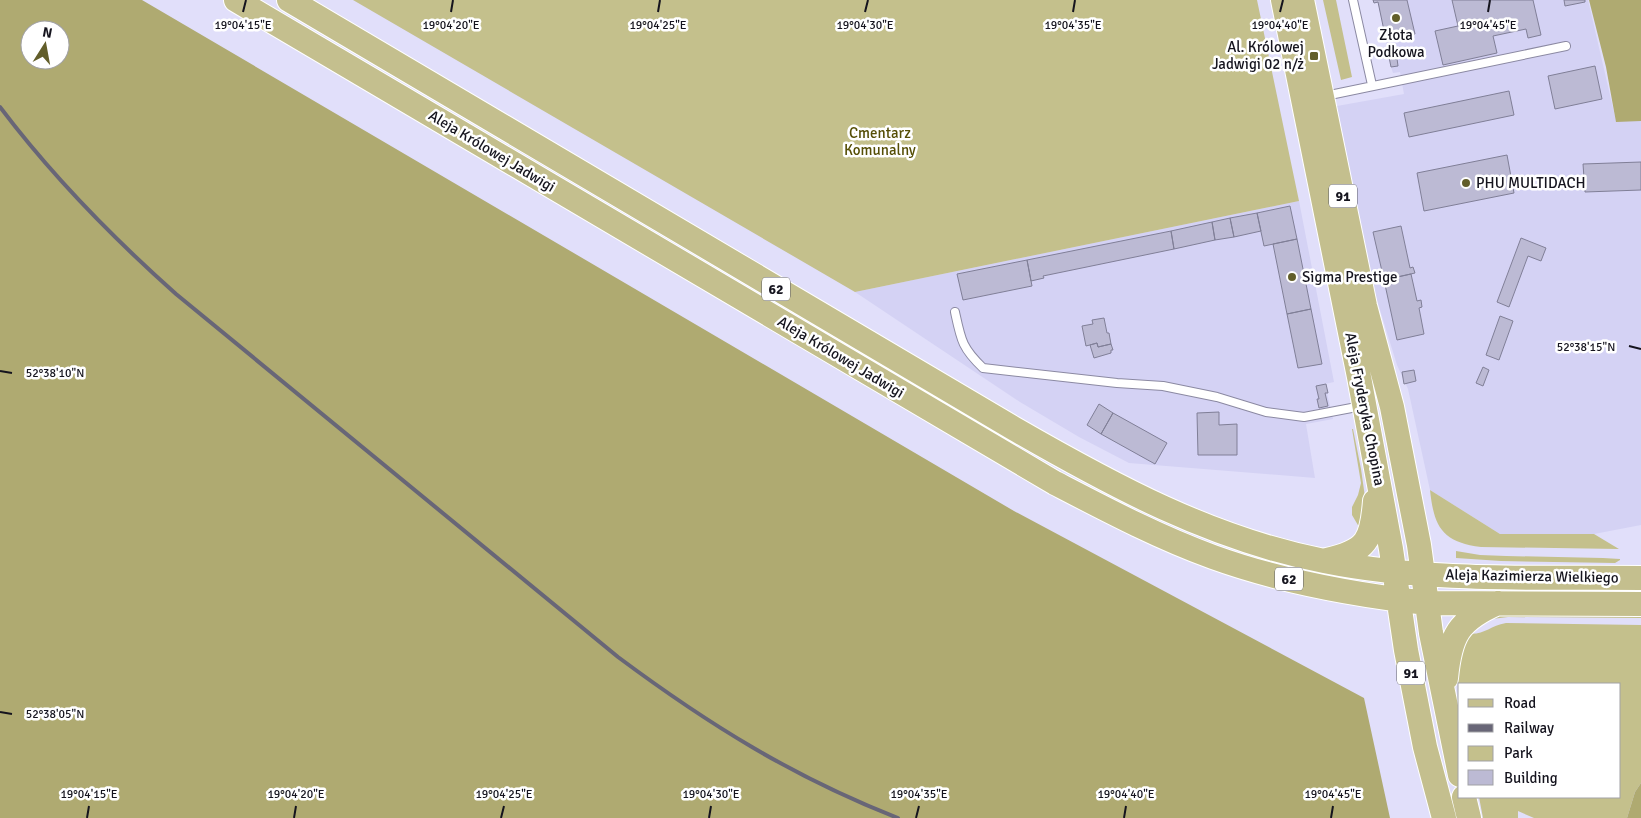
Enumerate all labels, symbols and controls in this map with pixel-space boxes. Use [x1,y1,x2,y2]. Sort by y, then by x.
marker: Złota Podkowa [1390,12,1402,24]
text: 19°04'15"E [214,18,272,33]
text: 19°04'20"E [422,18,480,33]
text: 19°04'25"E [629,18,687,33]
text: 19°04'30"E [836,18,894,33]
text: 19°04'35"E [1044,18,1102,33]
text: 19°04'40"E [1251,18,1309,33]
text: 19°04'45"E [1459,18,1517,33]
north arrow [20,20,70,70]
text: N [41,23,54,42]
place label: Złota Podkowa [1367,26,1425,61]
place label: Al. Królowej Jadwigi 02 n/ż [1212,38,1304,73]
marker: Al. Królowej Jadwigi 02 n/ż [1308,50,1320,62]
street label: Aleja Królowej Jadwigi [426,106,558,196]
park label: Cmentarz Komunalny [844,124,916,159]
place label: PHU MULTIDACH [1476,174,1586,192]
marker: PHU MULTIDACH [1460,177,1472,189]
road number: 91 [1329,185,1357,208]
place label: Sigma Prestige [1302,268,1398,286]
marker: Sigma Prestige [1286,271,1298,283]
road number: 62 [762,278,790,300]
street label: Aleja Królowej Jadwigi [775,312,907,402]
street label: Aleja Fryderyka Chopina [1341,331,1389,487]
text: 52°38'15"N [1557,340,1615,355]
text: 52°38'10"N [26,366,84,381]
street label: Aleja Kazimierza Wielkiego [1445,565,1619,587]
road number: 62 [1275,568,1303,590]
road number: 91 [1397,661,1425,684]
legend [1458,683,1621,798]
text: Road [1504,694,1536,712]
text: 52°38'05"N [26,707,84,722]
text: Railway [1504,719,1554,737]
text: Park [1504,744,1533,762]
text: Building [1504,769,1558,787]
text: 19°04'15"E [60,787,118,802]
text: 19°04'20"E [267,787,325,802]
text: 19°04'25"E [475,787,533,802]
text: 19°04'30"E [682,787,740,802]
text: 19°04'35"E [890,787,948,802]
text: 19°04'40"E [1097,787,1155,802]
text: 19°04'45"E [1304,787,1362,802]

